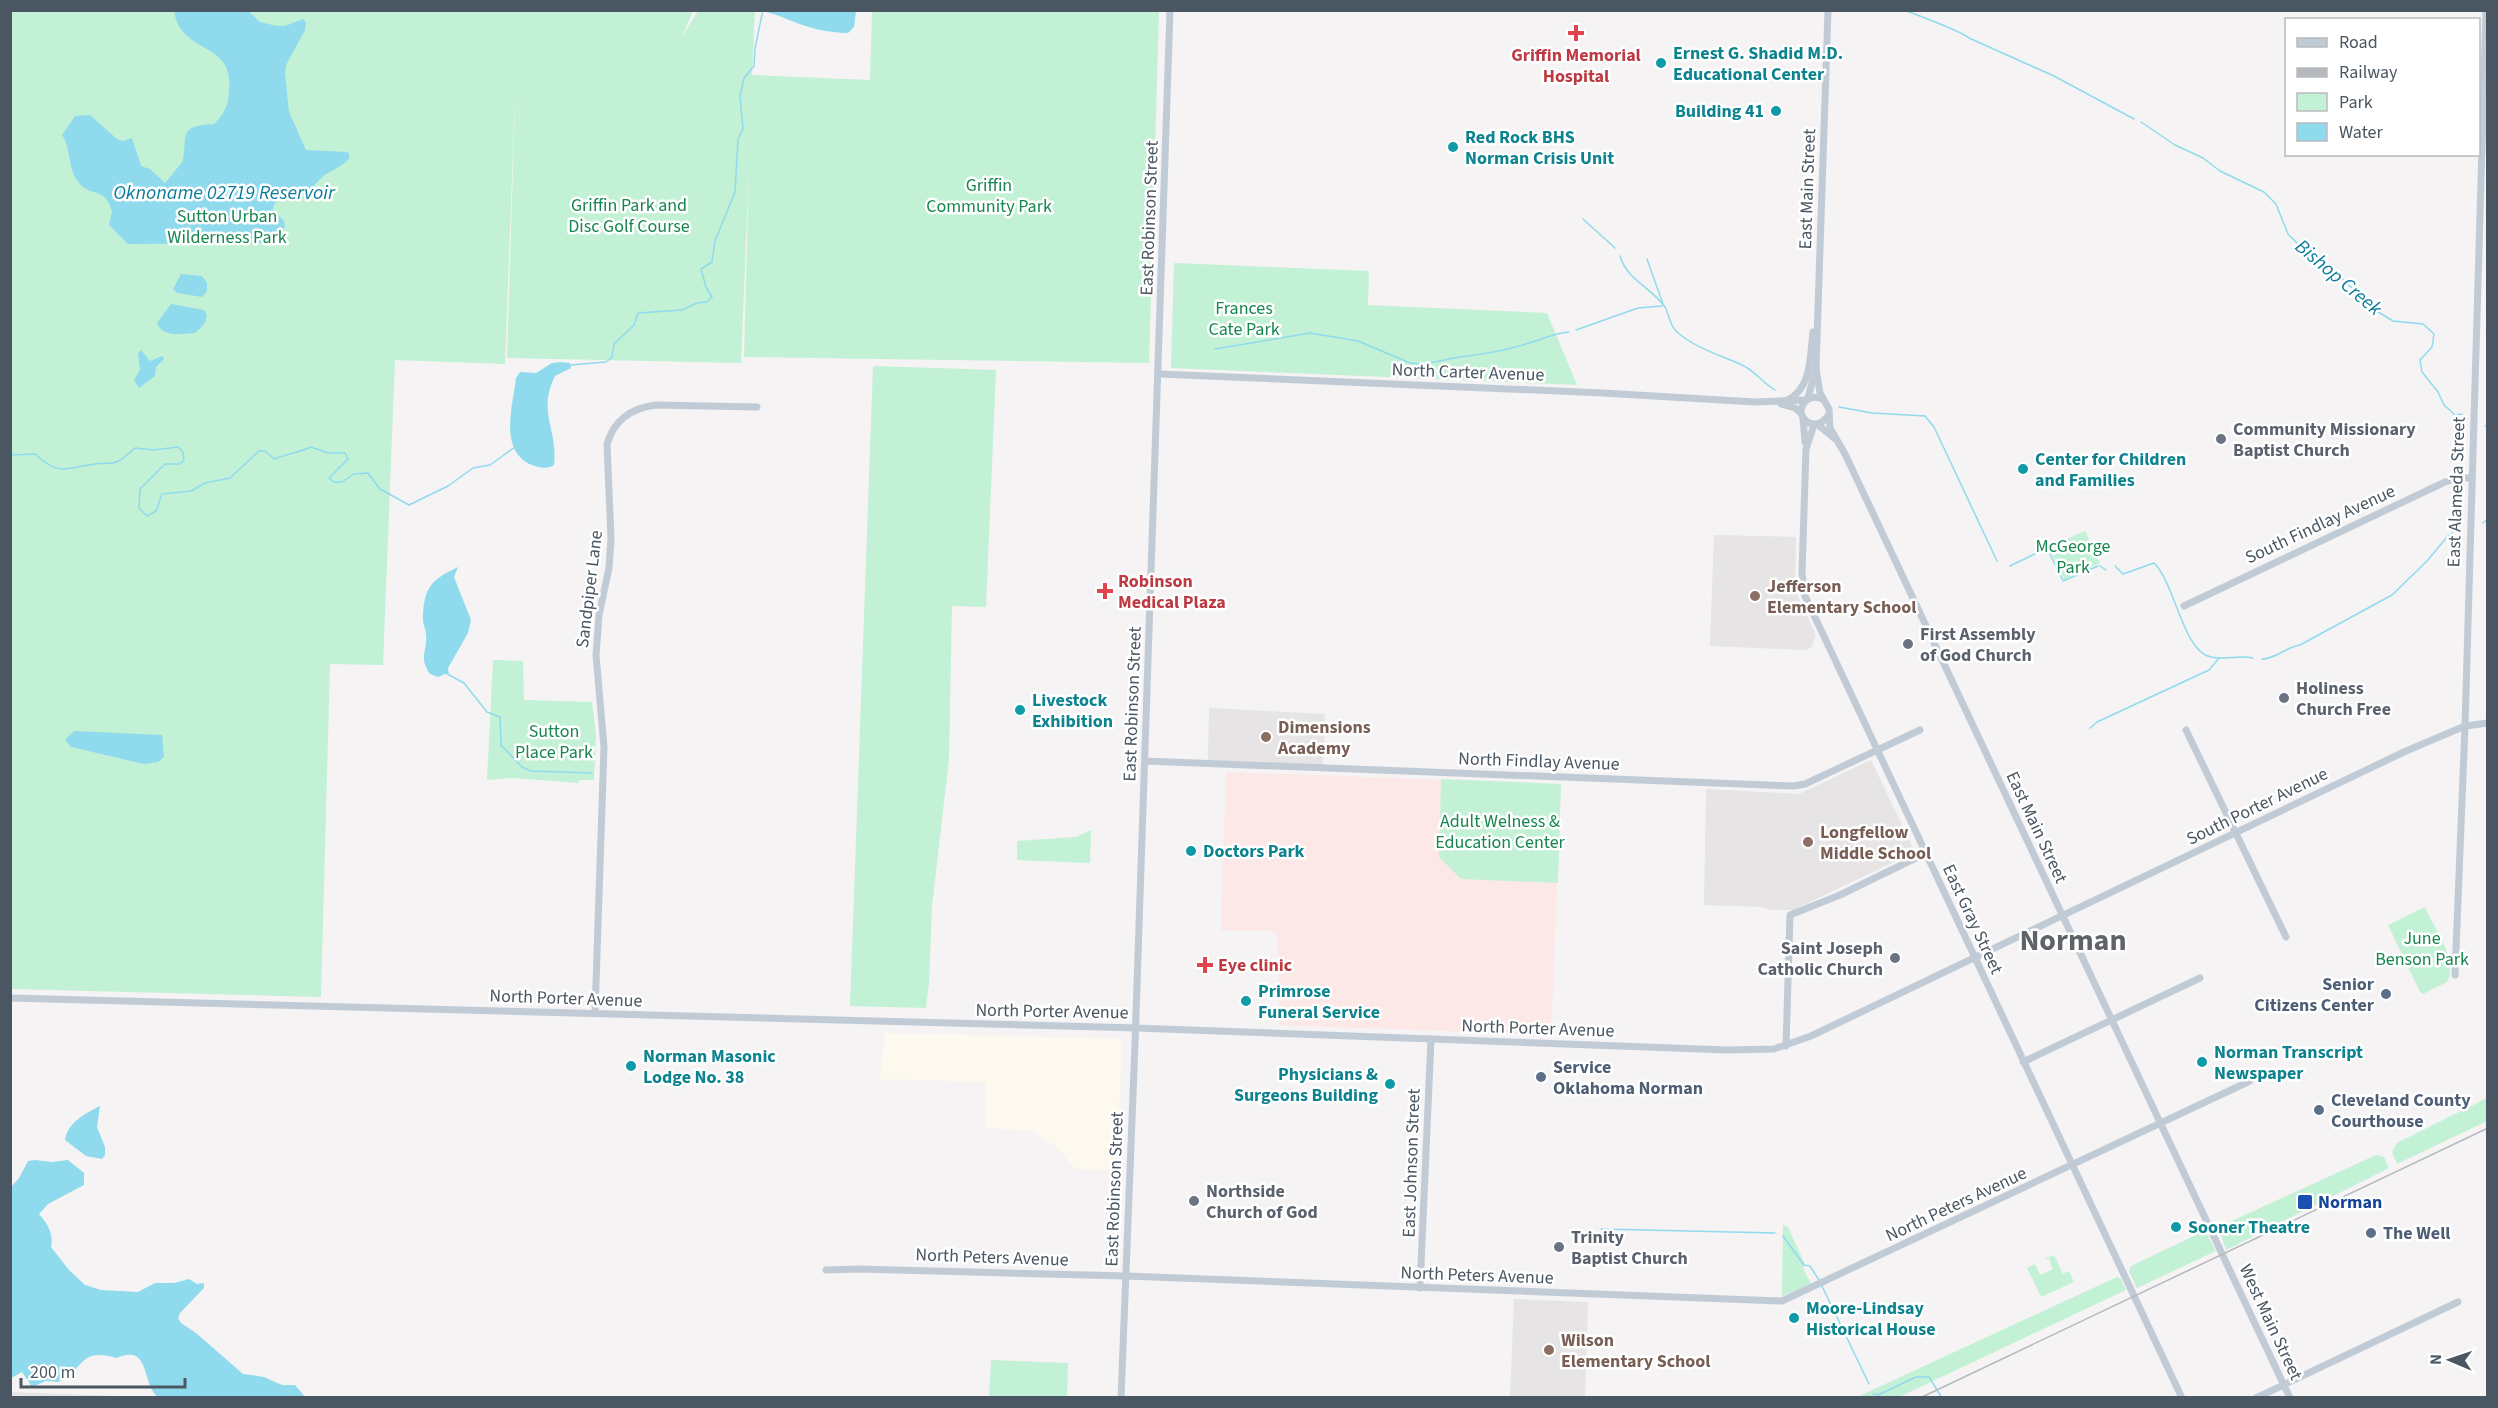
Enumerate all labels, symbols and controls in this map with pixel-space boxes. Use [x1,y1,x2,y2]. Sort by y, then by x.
legend [2285,18,2480,156]
marker: Griffin Memorial Hospital [1567,24,1585,42]
text: Road [2339,30,2378,55]
place label: Ernest G. Shadid M.D. Educational Center [1673,41,1843,87]
place label: Griffin Memorial Hospital [1511,43,1641,89]
marker: Ernest G. Shadid M.D. Educational Center [1654,56,1668,70]
text: Railway [2339,60,2398,85]
text: Park [2339,90,2373,115]
place label: Building 41 [1675,99,1764,124]
marker: Building 41 [1769,104,1783,118]
text: Water [2339,120,2383,145]
place label: Red Rock BHS Norman Crisis Unit [1465,125,1614,171]
street label: East Main Street [1793,128,1822,250]
street label: East Robinson Street [1134,140,1165,296]
marker: Red Rock BHS Norman Crisis Unit [1446,140,1460,154]
park label: Griffin Community Park [926,173,1052,219]
water label: Oknoname 02719 Reservoir [113,179,336,207]
park label: Griffin Park and Disc Golf Course [568,193,690,239]
park label: Sutton Urban Wilderness Park [167,204,287,250]
water label: Bishop Creek [2289,233,2388,323]
park label: Frances Cate Park [1208,296,1280,342]
street label: North Carter Avenue [1391,357,1545,388]
street label: East Alameda Street [2441,416,2472,568]
place label: Community Missionary Baptist Church [2233,417,2416,463]
marker: Community Missionary Baptist Church [2214,432,2228,446]
place label: Center for Children and Families [2035,447,2186,493]
marker: Center for Children and Families [2016,462,2030,476]
street label: South Findlay Avenue [2241,479,2399,570]
street label: Sandpiper Lane [570,529,609,649]
park label: McGeorge Park [2036,534,2111,580]
place label: Robinson Medical Plaza [1118,569,1226,615]
place label: Jefferson Elementary School [1767,574,1917,620]
marker: Robinson Medical Plaza [1096,582,1114,600]
marker: Jefferson Elementary School [1748,589,1762,603]
place label: First Assembly of God Church [1920,622,2036,668]
street label: East Robinson Street [1117,626,1148,782]
marker: First Assembly of God Church [1901,637,1915,651]
place label: Holiness Church Free [2296,676,2391,722]
place label: Livestock Exhibition [1032,688,1113,734]
marker: Holiness Church Free [2277,691,2291,705]
marker: Livestock Exhibition [1013,703,1027,717]
place label: Dimensions Academy [1277,715,1371,761]
park label: Sutton Place Park [515,719,593,765]
marker: Dimensions Academy [1259,730,1273,744]
street label: North Findlay Avenue [1458,746,1620,777]
street label: South Porter Avenue [2182,761,2332,852]
street label: East Main Street [2000,767,2073,887]
park label: Adult Welness & Education Center [1435,809,1566,855]
place label: Longfellow Middle School [1820,820,1931,866]
marker: Longfellow Middle School [1801,835,1815,849]
place label: Doctors Park [1203,839,1305,864]
marker: Doctors Park [1184,844,1198,858]
street label: East Gray Street [1936,860,2009,978]
district label: Norman [2019,919,2127,962]
park label: June Benson Park [2375,926,2469,972]
place label: Saint Joseph Catholic Church [1757,936,1883,982]
marker: Saint Joseph Catholic Church [1888,951,1902,965]
place label: Eye clinic [1218,953,1293,978]
marker: Eye clinic [1196,956,1214,974]
place label: Senior Citizens Center [2254,972,2375,1018]
place label: Primrose Funeral Service [1258,979,1380,1025]
street label: North Porter Avenue [489,983,643,1014]
marker: Senior Citizens Center [2379,987,2393,1001]
marker: Primrose Funeral Service [1239,994,1253,1008]
street label: North Porter Avenue [975,998,1129,1025]
street label: North Porter Avenue [1461,1013,1615,1044]
place label: Norman Transcript Newspaper [2214,1040,2363,1086]
place label: Norman Masonic Lodge No. 38 [643,1044,776,1090]
place label: Service Oklahoma Norman [1553,1055,1703,1101]
marker: Norman Transcript Newspaper [2195,1055,2209,1069]
marker: Norman Masonic Lodge No. 38 [624,1059,638,1073]
place label: Physicians & Surgeons Building [1234,1062,1378,1108]
marker: Service Oklahoma Norman [1534,1070,1548,1084]
marker: Physicians & Surgeons Building [1383,1077,1397,1091]
street label: East Johnson Street [1396,1088,1427,1238]
place label: Cleveland County Courthouse [2331,1088,2471,1134]
marker: Cleveland County Courthouse [2312,1103,2326,1117]
street label: East Robinson Street [1099,1111,1130,1267]
street label: North Peters Avenue [1882,1161,2031,1248]
place label: Northside Church of God [1206,1179,1318,1225]
place label: Norman [2318,1190,2382,1215]
marker: Norman [2296,1193,2314,1211]
marker: Northside Church of God [1187,1194,1201,1208]
place label: Sooner Theatre [2188,1215,2310,1240]
marker: Sooner Theatre [2169,1220,2183,1234]
place label: The Well [2383,1221,2450,1246]
place label: Trinity Baptist Church [1571,1225,1688,1271]
marker: The Well [2364,1226,2378,1240]
marker: Trinity Baptist Church [1552,1240,1566,1254]
street label: North Peters Avenue [915,1242,1069,1273]
street label: North Peters Avenue [1400,1260,1554,1291]
street label: West Main Street [2233,1260,2308,1384]
place label: Moore-Lindsay Historical House [1806,1296,1936,1342]
marker: Moore-Lindsay Historical House [1787,1311,1801,1325]
place label: Wilson Elementary School [1561,1328,1711,1374]
north arrow [2420,1330,2480,1390]
marker: Wilson Elementary School [1542,1343,1556,1357]
scale bar [21,1351,184,1389]
text: N [2425,1354,2447,1365]
text: 200 m [30,1360,75,1385]

